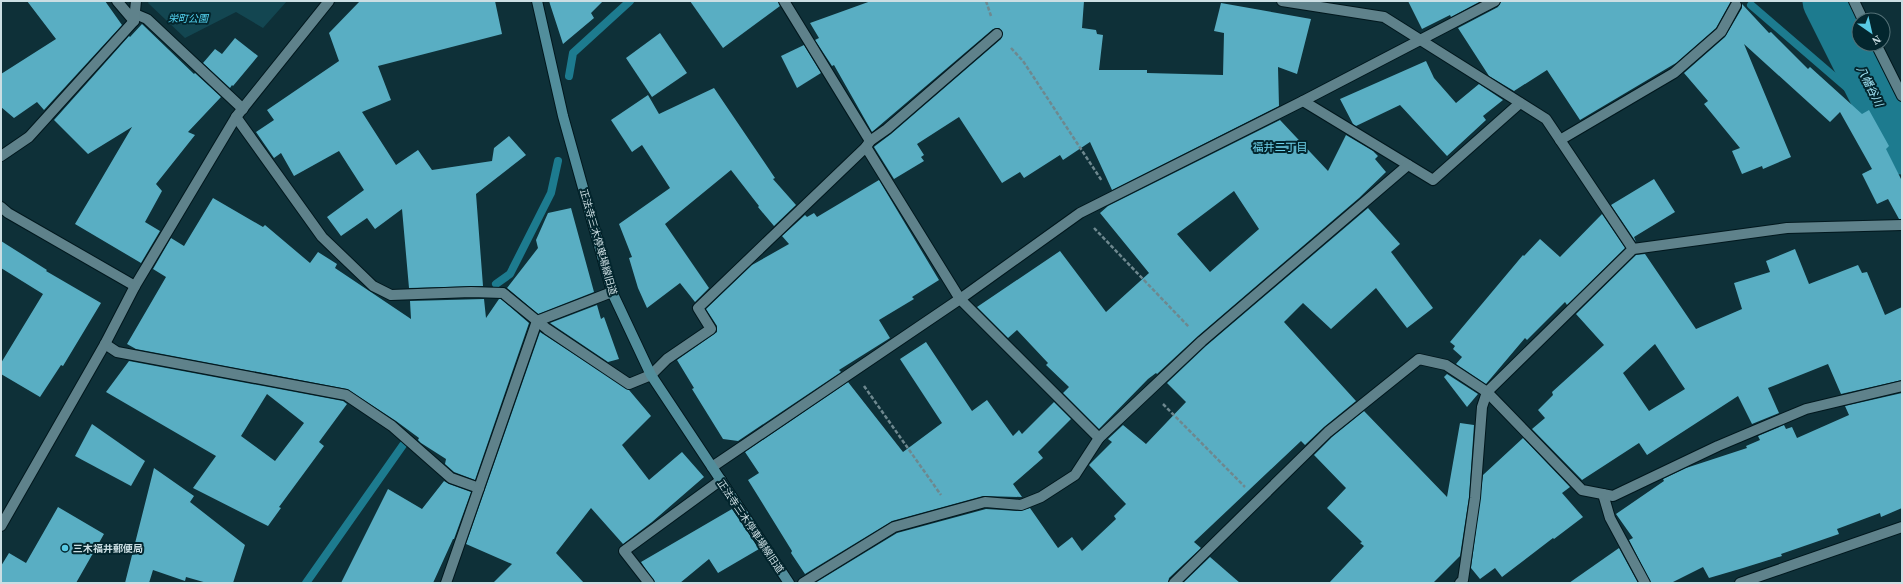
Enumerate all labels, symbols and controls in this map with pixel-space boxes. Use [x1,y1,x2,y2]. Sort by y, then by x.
park label: 栄町公園 [168,12,210,25]
north arrow [1851,12,1891,52]
text: N [1869,31,1884,48]
water label: 八幡谷川 [1853,63,1887,110]
district label: 福井二丁目 [1253,140,1308,155]
street label: 正法寺三木停車場線旧道 [577,187,620,297]
street label: 正法寺三木停車場線旧道 [714,477,787,576]
place label: 三木福井郵便局 [73,542,143,555]
marker: 三木福井郵便局 [60,543,70,553]

